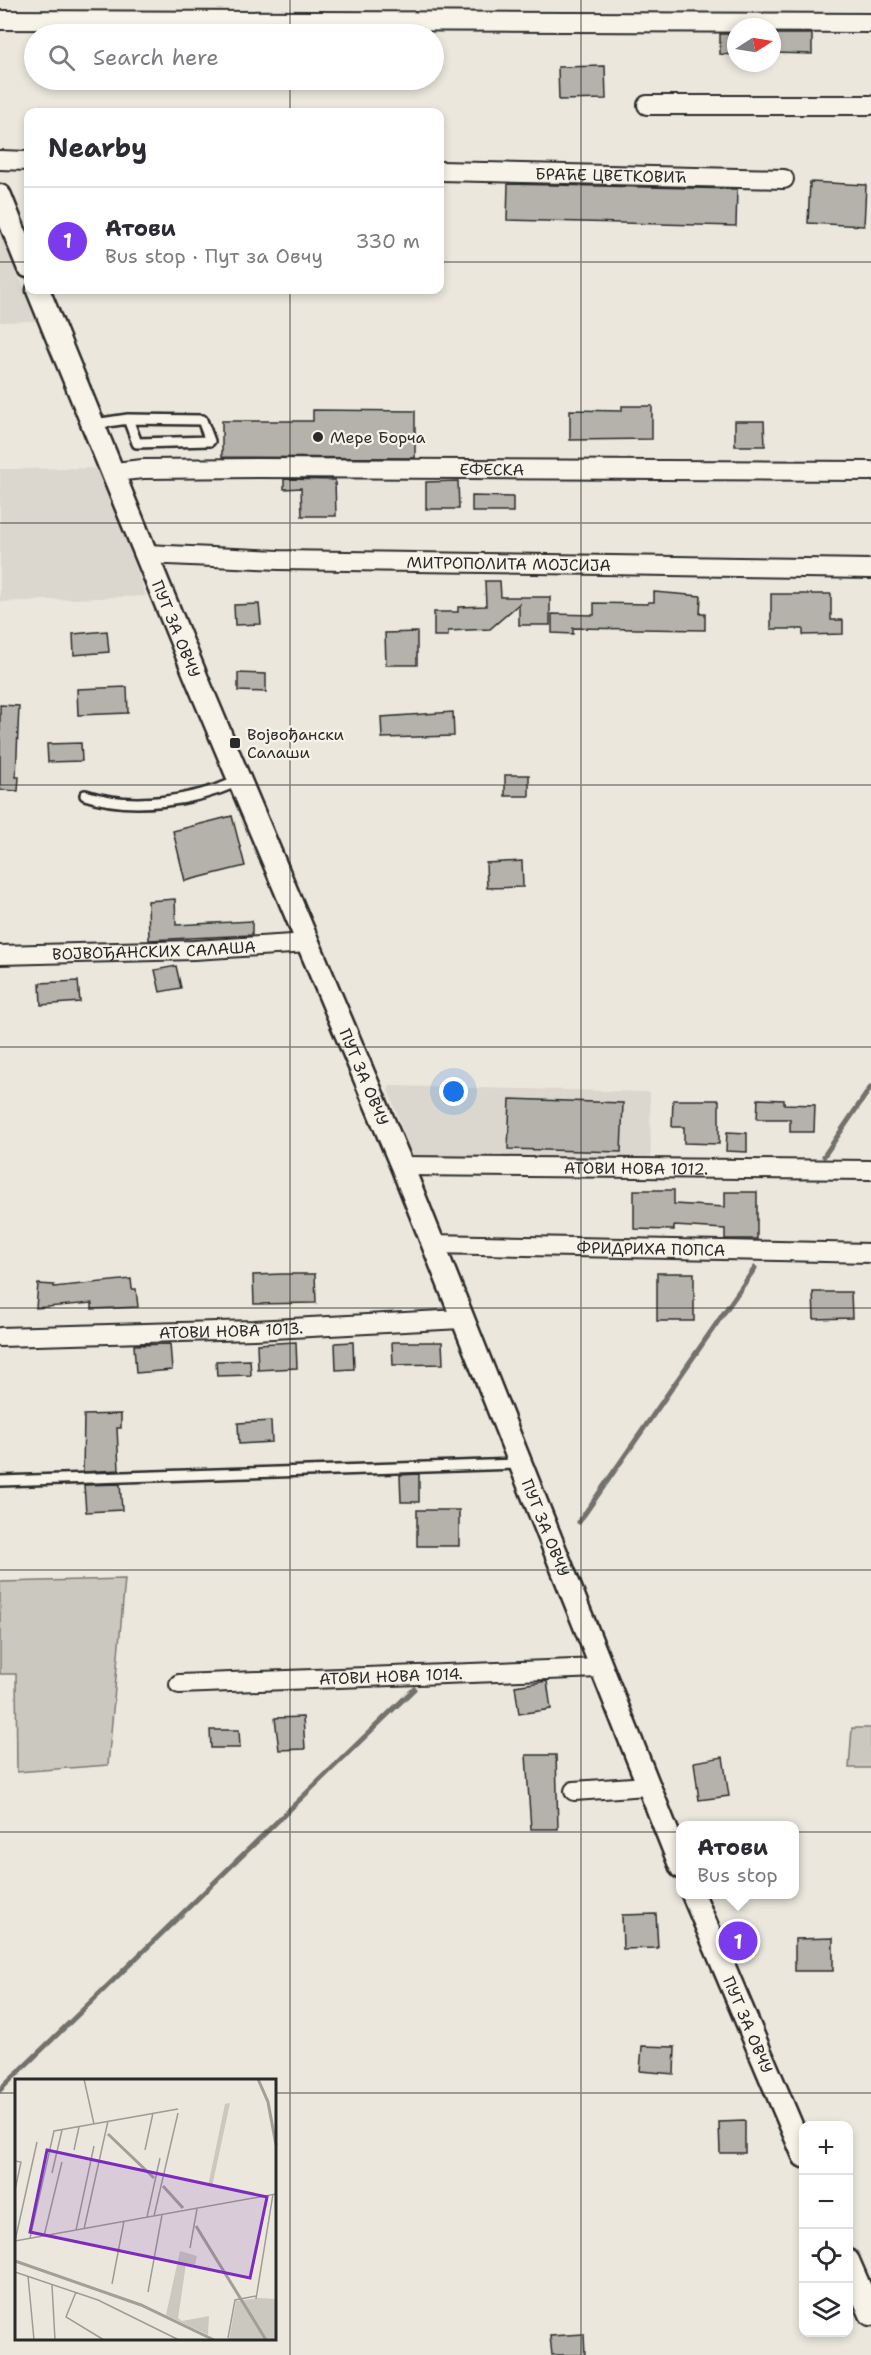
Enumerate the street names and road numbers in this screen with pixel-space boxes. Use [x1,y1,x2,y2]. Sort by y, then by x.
street label: БРАЋЕ ЦВЕТКОВИЋ [535,163,687,188]
street label: ЕФЕСКА [460,459,524,480]
street label: МИТРОПОЛИТА МОЈСИЈА [407,552,611,576]
street label: ПУТ ЗА ОВЧУ [147,577,205,681]
street label: ВОЈВОЂАНСКИХ САЛАША [52,936,256,965]
street label: ПУТ ЗА ОВЧУ [334,1026,394,1129]
street label: АТОВИ НОВА 1012. [564,1157,708,1180]
street label: ФРИДРИХА ПОПСА [576,1237,725,1261]
street label: АТОВИ НОВА 1013. [159,1317,304,1344]
street label: ПУТ ЗА ОВЧУ [517,1476,574,1580]
street label: АТОВИ НОВА 1014. [319,1663,463,1690]
street label: ПУТ ЗА ОВЧУ [718,1973,778,2077]

